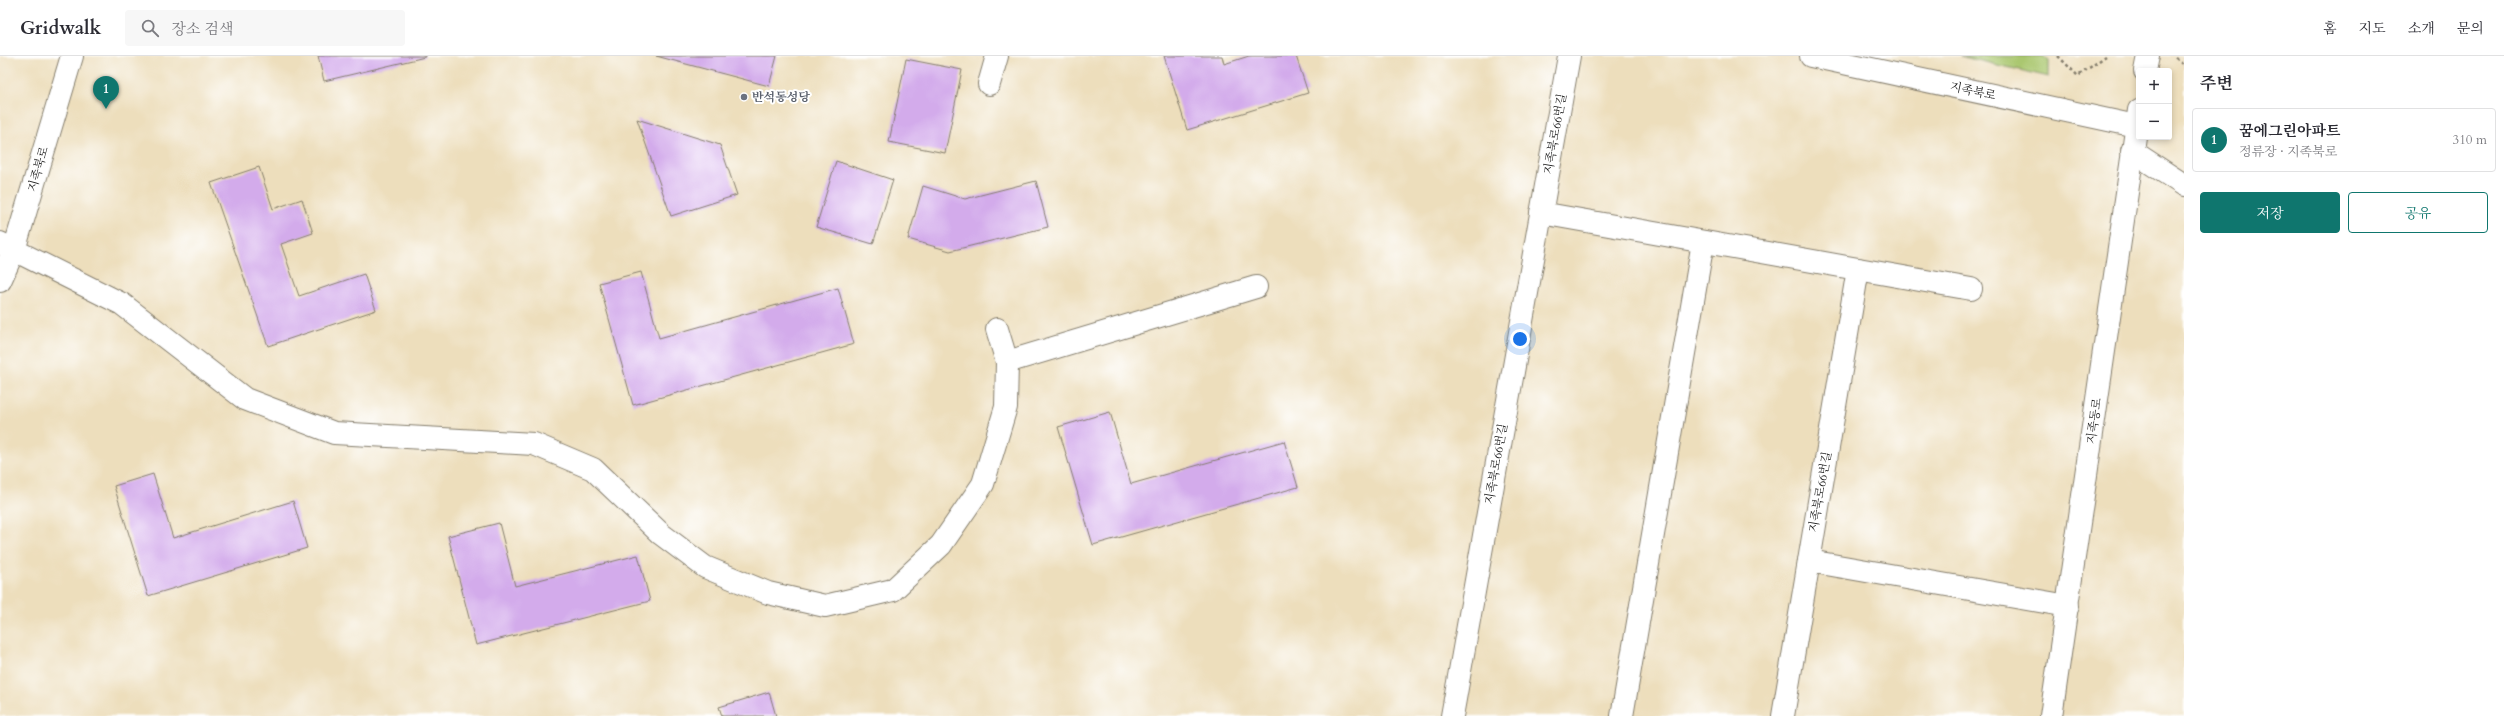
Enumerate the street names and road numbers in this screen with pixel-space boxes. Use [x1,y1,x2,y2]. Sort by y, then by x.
street label: 지족북로 [1949,78,1998,104]
street label: 지족북로66번길 [1540,92,1570,176]
street label: 지족북로 [24,144,52,193]
street label: 지족동로 [2083,397,2105,445]
street label: 지족북로66번길 [1481,422,1511,506]
street label: 지족북로66번길 [1805,450,1835,534]

